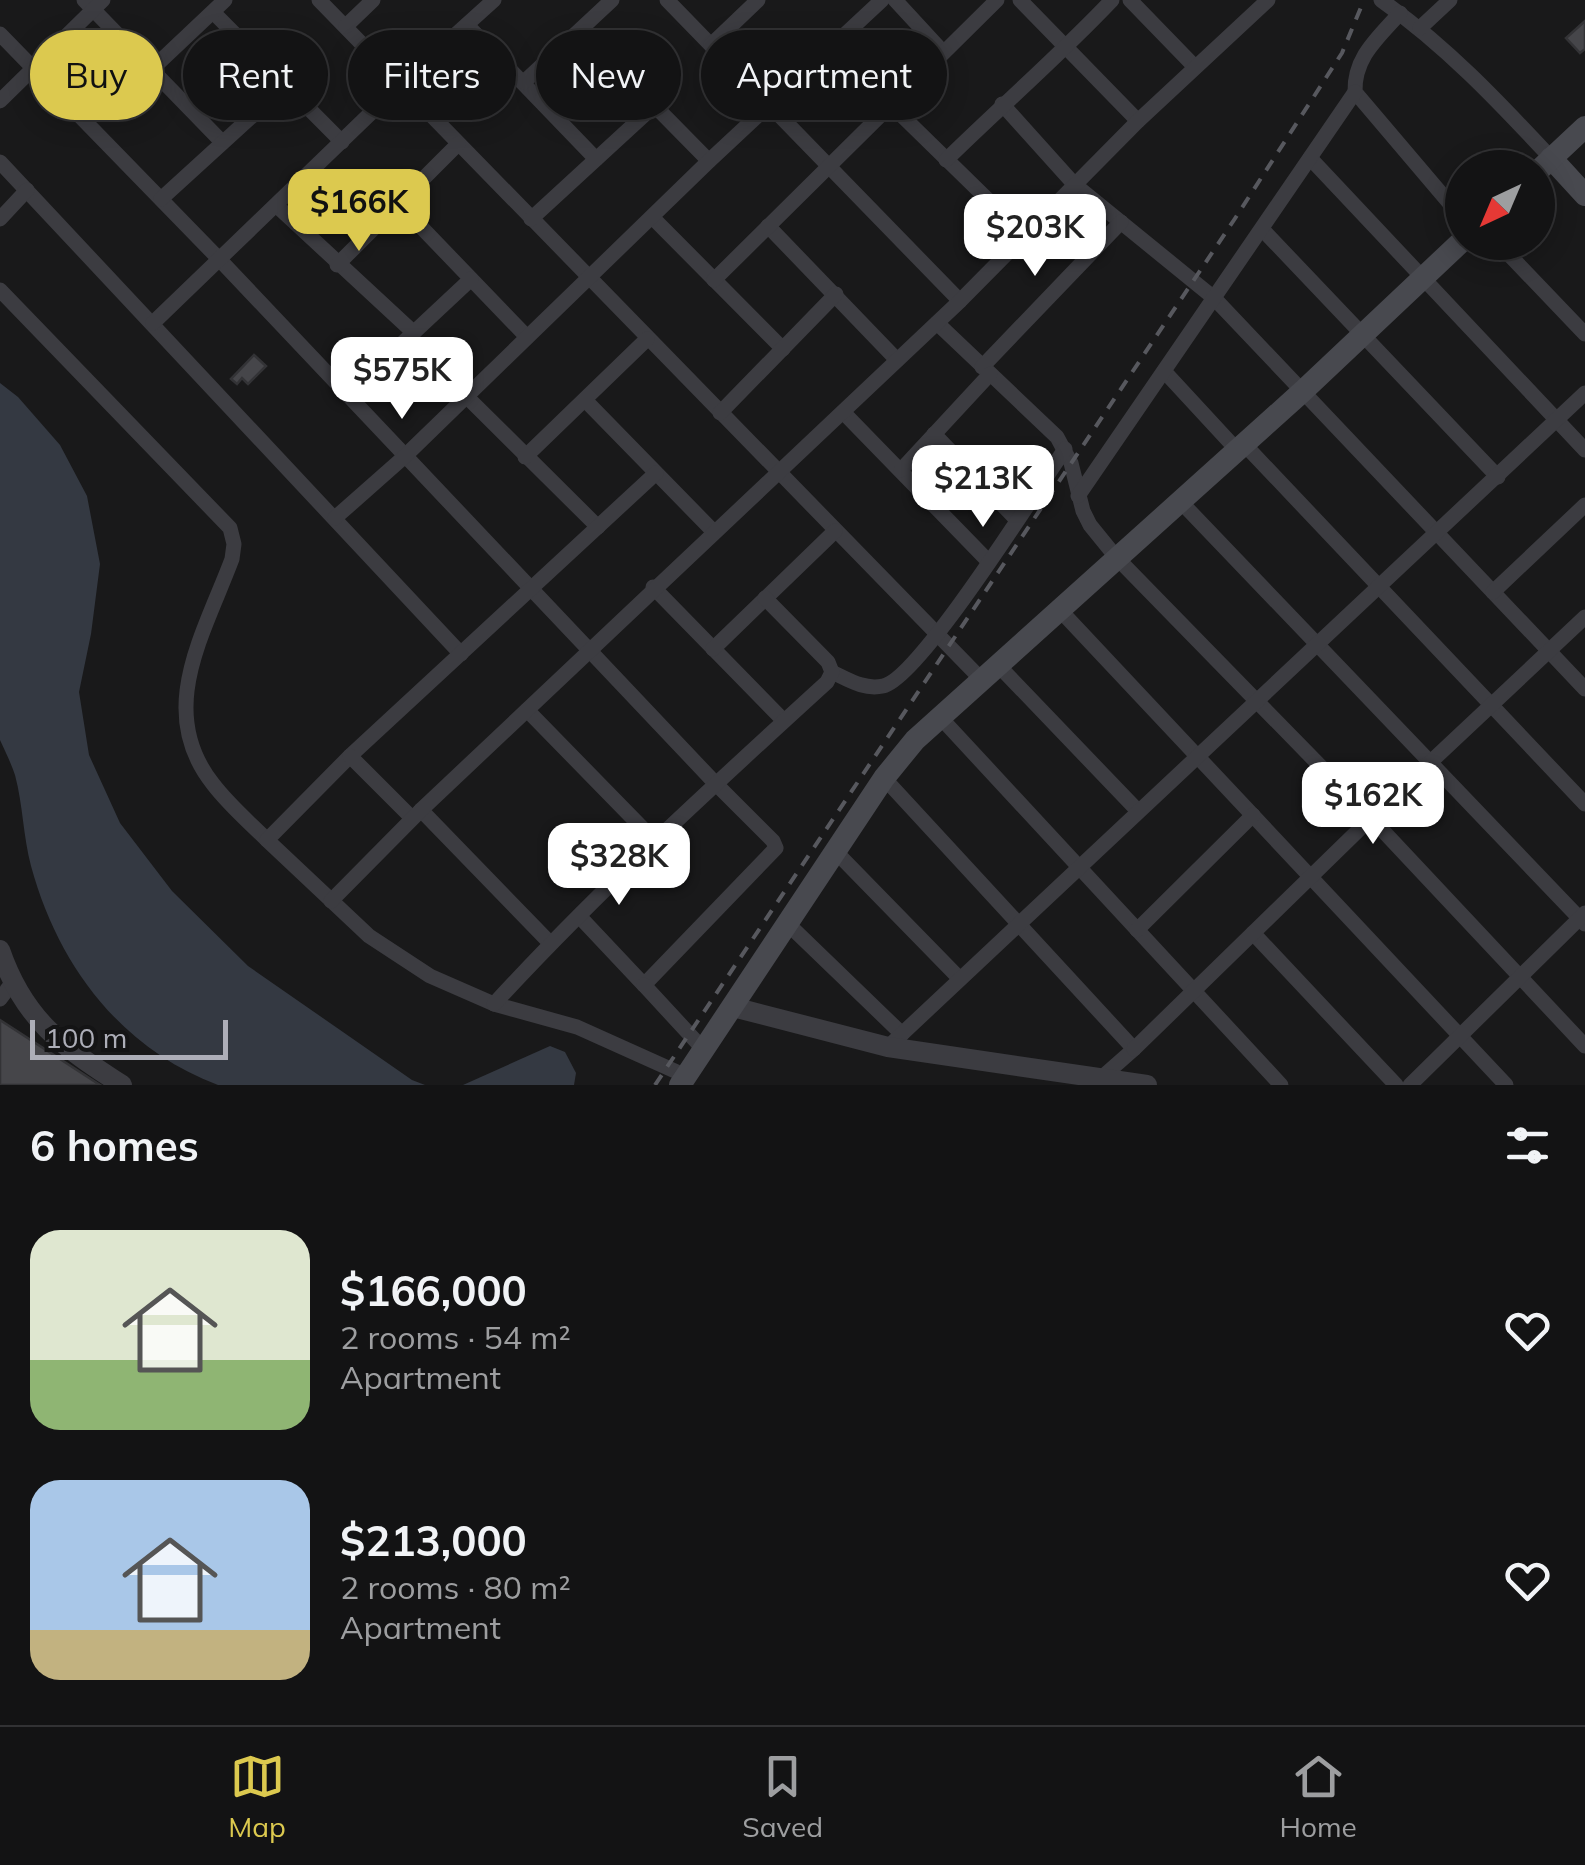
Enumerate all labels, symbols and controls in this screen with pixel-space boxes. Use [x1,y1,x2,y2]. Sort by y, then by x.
chip: Buy [30,30,163,120]
chip: Rent [183,30,328,120]
chip: Filters [348,30,516,120]
chip: New [536,30,681,120]
chip: Apartment [701,30,947,120]
north arrow [1445,150,1555,260]
map controls [1445,150,1555,260]
pin: $166K [289,169,429,254]
text: $166K [310,181,408,221]
pin: $203K [965,194,1105,279]
text: $203K [986,206,1084,246]
pin: $575K [332,337,472,422]
text: $575K [353,349,451,389]
pin: $213K [913,445,1053,530]
text: $213K [934,457,1032,497]
pin: $162K [1303,762,1443,847]
text: $162K [1324,774,1422,814]
pin: $328K [549,823,689,908]
text: $328K [570,835,668,875]
scale bar [30,1015,228,1060]
text: 100 m [45,1020,127,1055]
icon: filters [1500,1118,1555,1173]
text: 6 homes [30,1119,199,1172]
text: $166,000 [340,1264,527,1317]
icon: home [110,1270,230,1390]
icon: heart [1500,1303,1555,1358]
text: 2 rooms · 54 m² [340,1317,571,1357]
text: Apartment [340,1357,501,1397]
text: $213,000 [340,1514,527,1567]
icon: home [110,1520,230,1640]
icon: heart [1500,1553,1555,1608]
text: 2 rooms · 80 m² [340,1567,571,1607]
text: Apartment [340,1607,501,1647]
tab: Map [228,1749,286,1844]
tab: Saved [742,1749,823,1844]
tab: Home [1279,1749,1357,1844]

